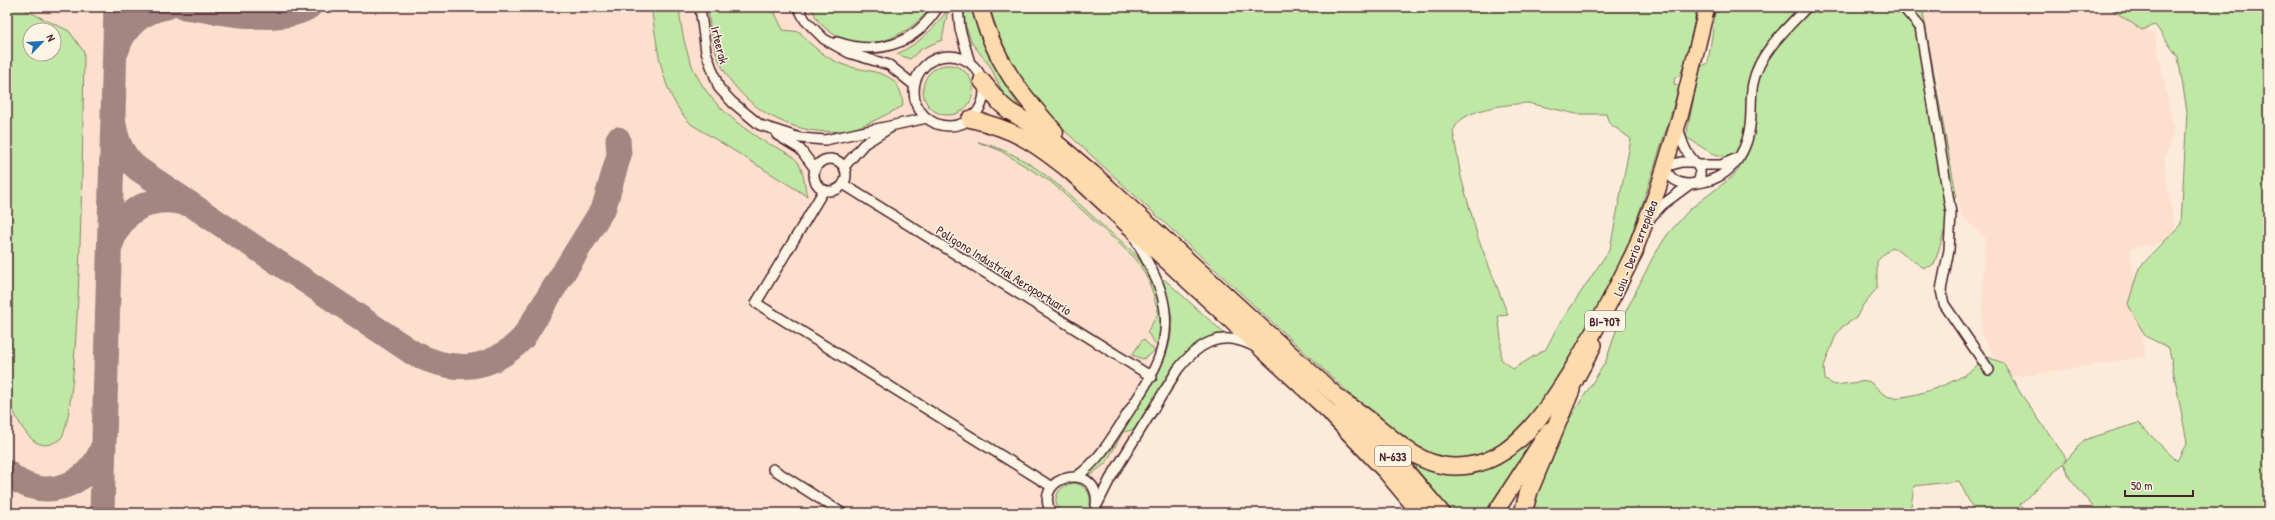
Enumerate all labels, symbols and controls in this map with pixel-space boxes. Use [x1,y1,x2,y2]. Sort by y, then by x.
north arrow [22,22,62,62]
street label: Irteerak [707,24,734,66]
text: N [43,32,59,44]
street label: Loiu - Derio errepidea [1608,198,1662,298]
street label: Polígono Industrial Aeroportuario [933,221,1075,319]
road number: BI-707 [1585,311,1625,331]
road number: N-633 [1375,446,1411,466]
scale bar [2125,472,2193,498]
text: 50 m [2131,477,2152,494]

